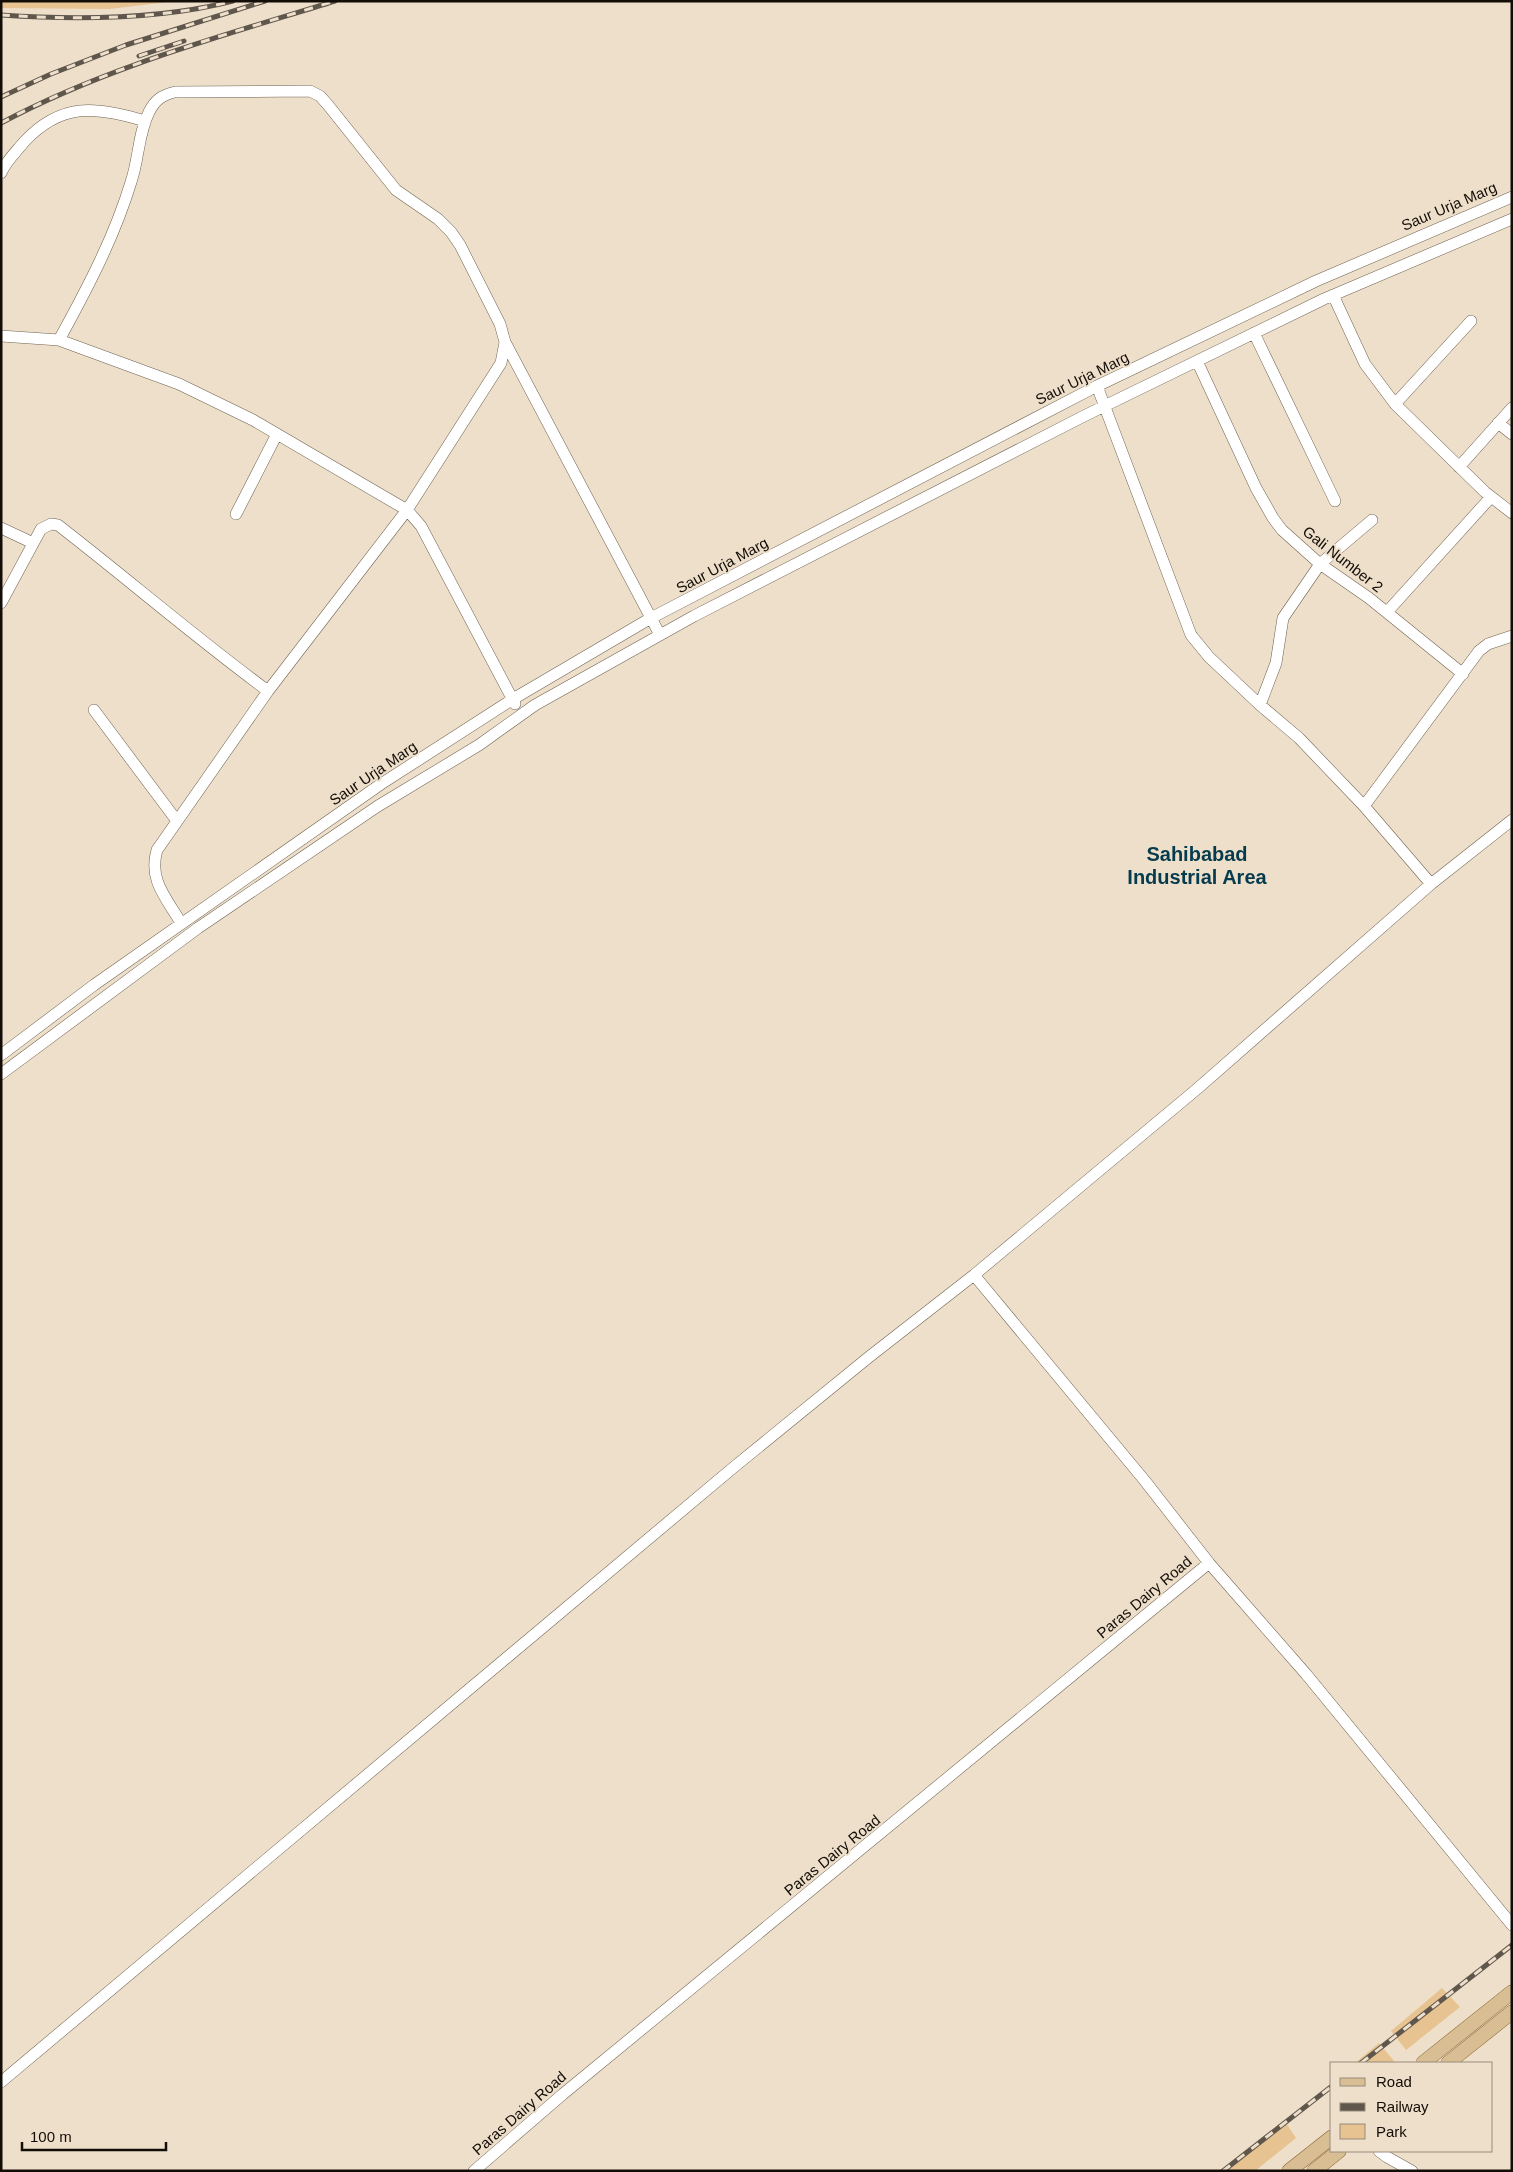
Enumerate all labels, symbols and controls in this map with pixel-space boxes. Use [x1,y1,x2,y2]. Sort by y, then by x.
street label: Saur Urja Marg [1399,178,1499,234]
street label: Saur Urja Marg [1033,348,1131,408]
street label: Gali Number 2 [1300,523,1386,595]
street label: Saur Urja Marg [673,534,771,596]
street label: Saur Urja Marg [326,738,420,808]
district label: Sahibabad Industrial Area [1127,843,1268,888]
street label: Paras Dairy Road [1093,1552,1195,1642]
street label: Paras Dairy Road [781,1811,883,1899]
legend [1330,2062,1493,2152]
street label: Paras Dairy Road [469,2068,569,2158]
text: Road [1376,2073,1412,2090]
text: Railway [1376,2098,1429,2115]
scale bar [22,2120,166,2152]
text: Park [1376,2123,1407,2140]
text: 100 m [30,2128,72,2145]

